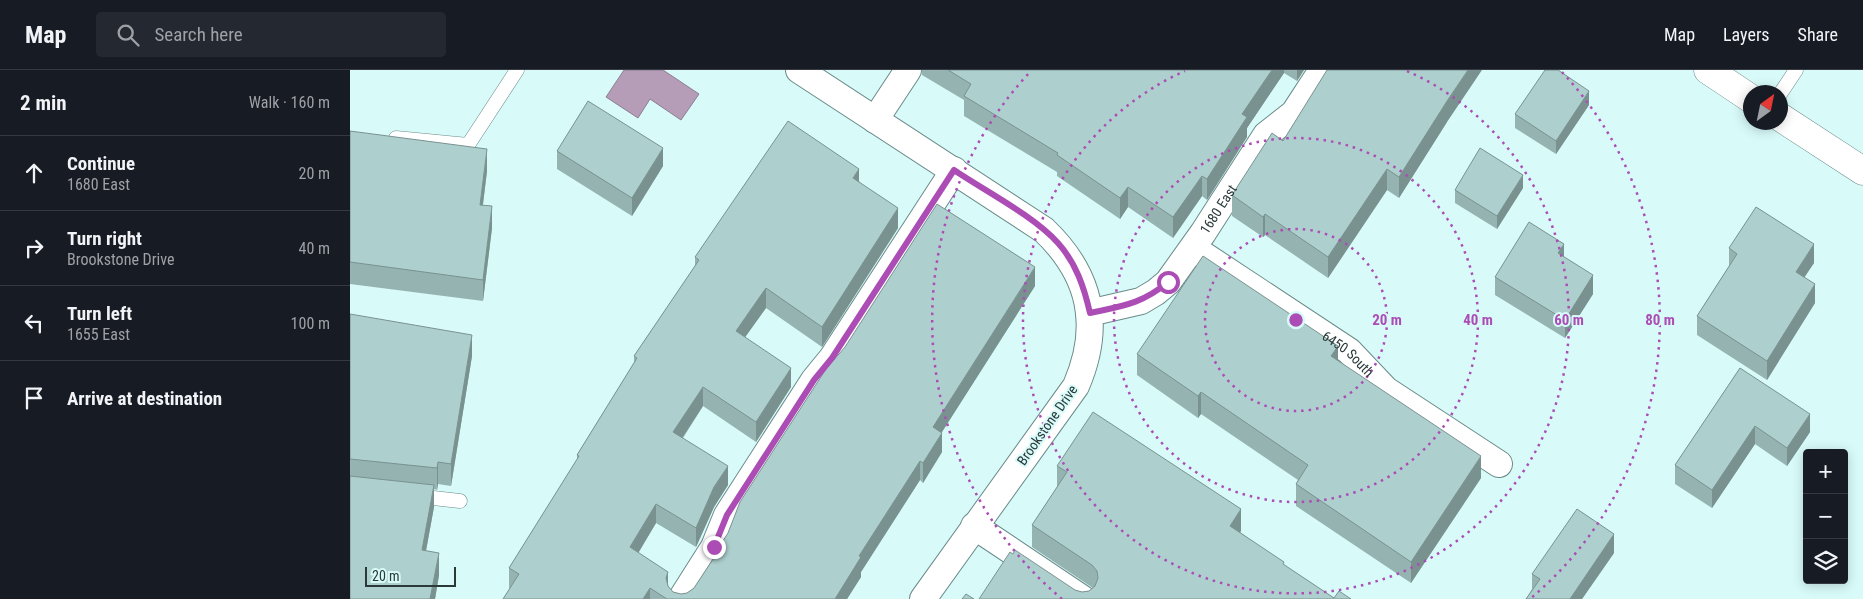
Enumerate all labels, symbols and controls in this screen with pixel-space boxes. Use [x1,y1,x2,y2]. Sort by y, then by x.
search box [96,12,446,57]
text: Map [25,21,66,49]
icon: search [114,21,142,49]
text: Search here [154,23,243,46]
text: Map [1664,24,1695,45]
text: Layers [1723,24,1770,45]
text: Share [1798,24,1838,45]
north arrow [1743,85,1788,130]
text: 2 min [20,91,67,115]
text: Walk · 160 m [249,93,330,112]
text: Continue [67,152,135,175]
icon: ahead [20,159,48,187]
text: 20 m [298,164,330,183]
text: 1680 East [67,175,130,194]
street label: 1680 East [1197,182,1240,237]
text: Turn right [67,227,142,250]
icon: right [20,234,48,262]
text: 40 m [298,239,330,258]
text: Brookstone Drive [67,250,174,269]
route start [1157,271,1180,294]
text: Turn left [67,302,132,325]
icon: left [20,309,48,337]
centre of rings [1287,311,1305,329]
text: 20 m [1372,311,1402,329]
text: 40 m [1463,311,1493,329]
text: 60 m [1554,311,1584,329]
text: 80 m [1645,311,1675,329]
text: 100 m [291,314,330,333]
text: 1655 East [67,325,130,344]
street label: 6450 South [1319,328,1377,380]
street label: Brookstone Drive [1013,382,1081,468]
icon: arrive [20,384,48,412]
text: Arrive at destination [67,387,222,410]
map controls [1803,449,1848,584]
button: + [1803,449,1848,494]
button: − [1803,494,1848,539]
route end [703,536,726,559]
button: layers [1803,539,1848,584]
scale bar [365,564,456,587]
text: 20 m [372,568,400,584]

